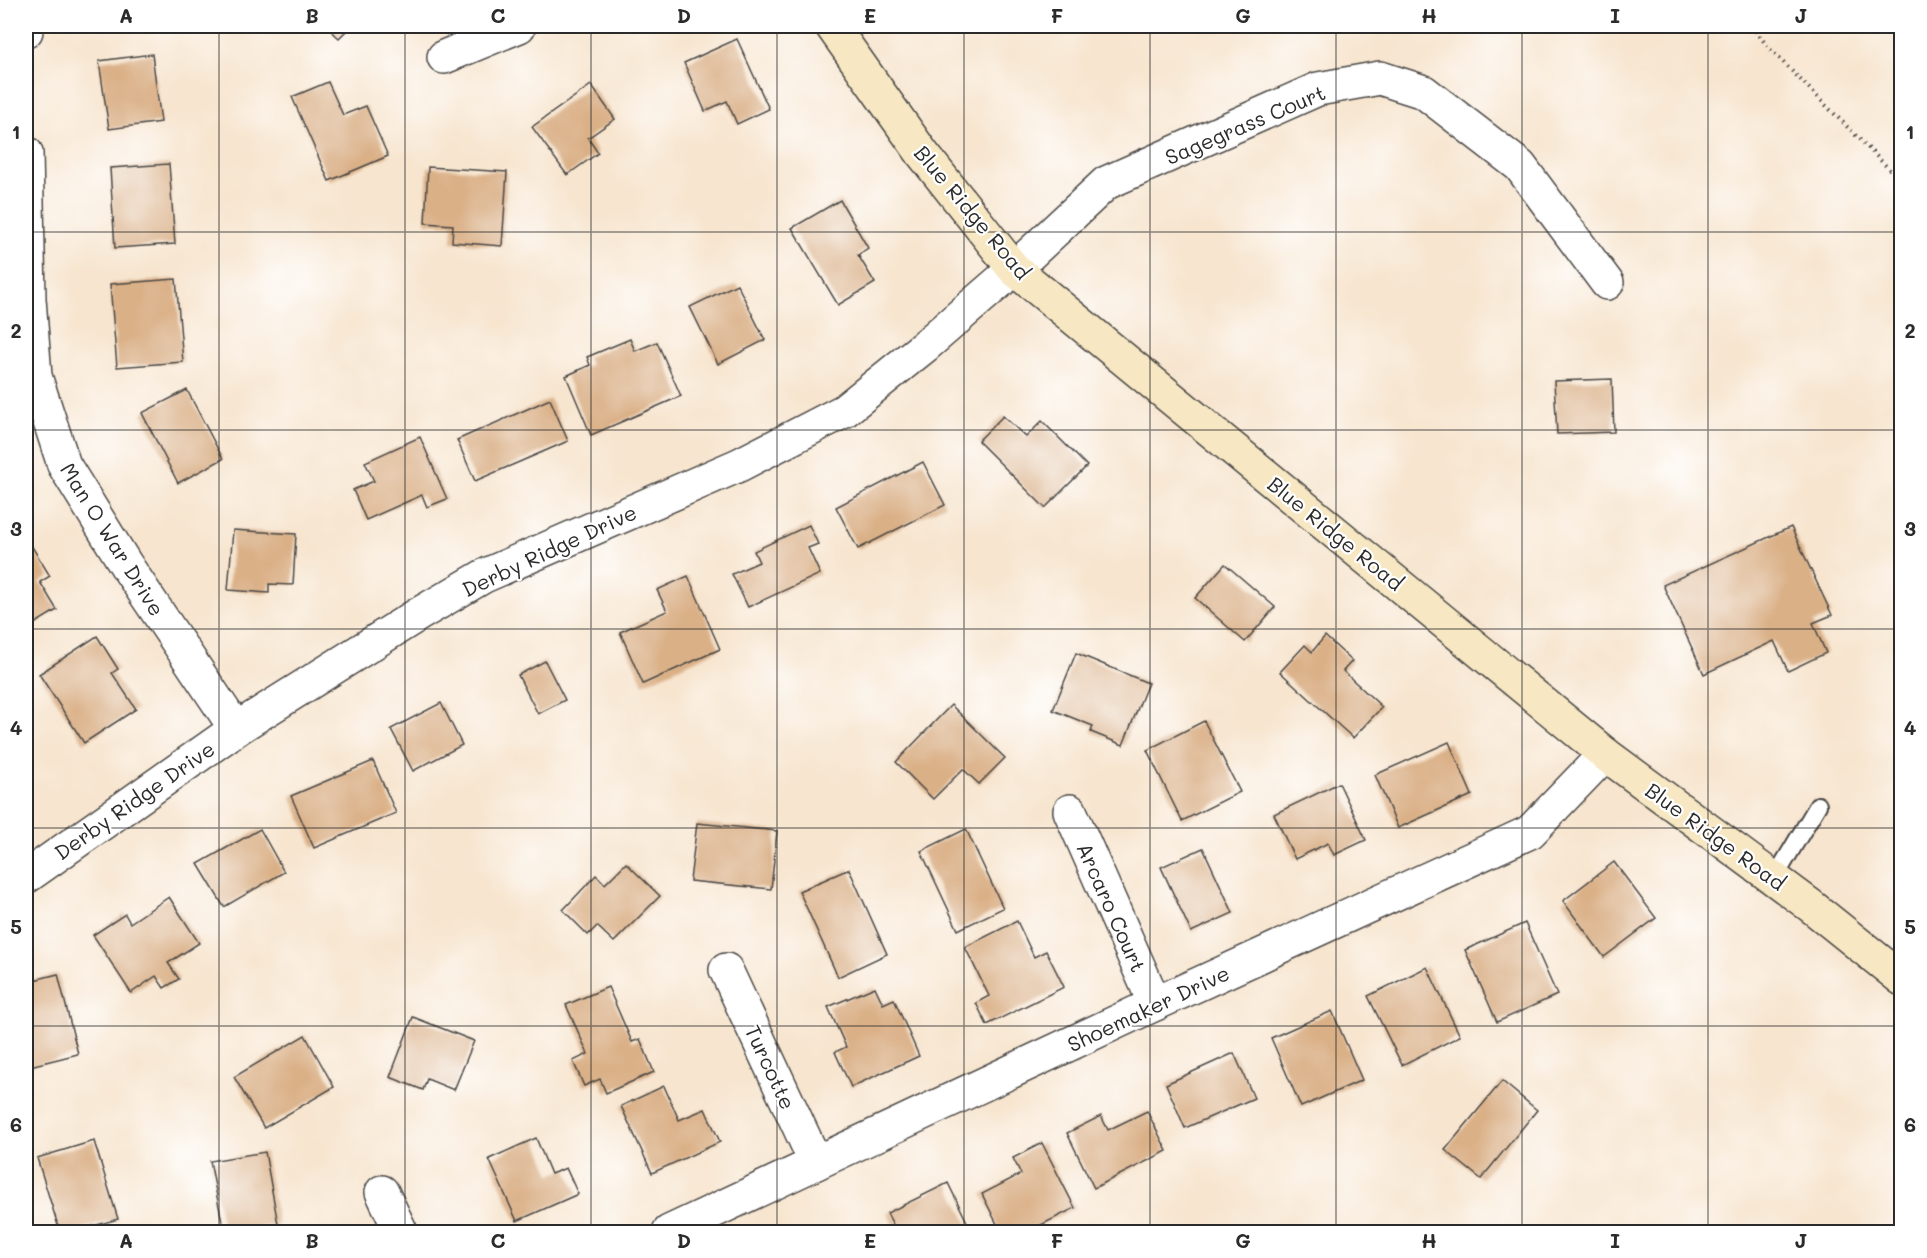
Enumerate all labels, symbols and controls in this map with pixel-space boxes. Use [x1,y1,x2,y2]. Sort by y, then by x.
text: A [119,2,133,28]
text: B [305,2,319,28]
text: C [491,2,506,28]
text: D [677,2,691,28]
text: E [864,2,876,28]
text: F [1051,2,1064,28]
text: G [1235,2,1251,28]
text: H [1421,2,1437,28]
text: I [1610,2,1620,28]
text: J [1794,2,1808,28]
street label: Sagegrass Court [1161,78,1329,170]
text: 1 [12,118,20,144]
text: 1 [1906,118,1914,144]
street label: Blue Ridge Road [909,139,1037,285]
text: 2 [10,317,22,343]
text: 2 [1904,317,1916,343]
street label: Man O War Drive [55,457,171,621]
street label: Blue Ridge Road [1263,470,1409,596]
street label: Derby Ridge Drive [457,498,641,602]
text: 3 [10,515,22,541]
text: 3 [1904,515,1916,541]
text: 4 [10,714,23,740]
text: 4 [1904,714,1917,740]
street label: Derby Ridge Drive [49,735,219,865]
street label: Blue Ridge Road [1641,776,1791,896]
street label: Arcaro Court [1071,838,1153,976]
text: 5 [10,913,22,939]
text: 5 [1904,913,1916,939]
street label: Shoemaker Drive [1063,959,1233,1057]
street label: Turcotte [740,1021,802,1113]
text: 6 [10,1111,22,1137]
text: 6 [1904,1111,1916,1137]
text: A [119,1227,133,1253]
text: B [305,1227,319,1253]
text: C [491,1227,506,1253]
text: D [677,1227,691,1253]
text: E [864,1227,876,1253]
text: F [1051,1227,1064,1253]
text: G [1235,1227,1251,1253]
text: H [1421,1227,1437,1253]
text: I [1610,1227,1620,1253]
text: J [1794,1227,1808,1253]

